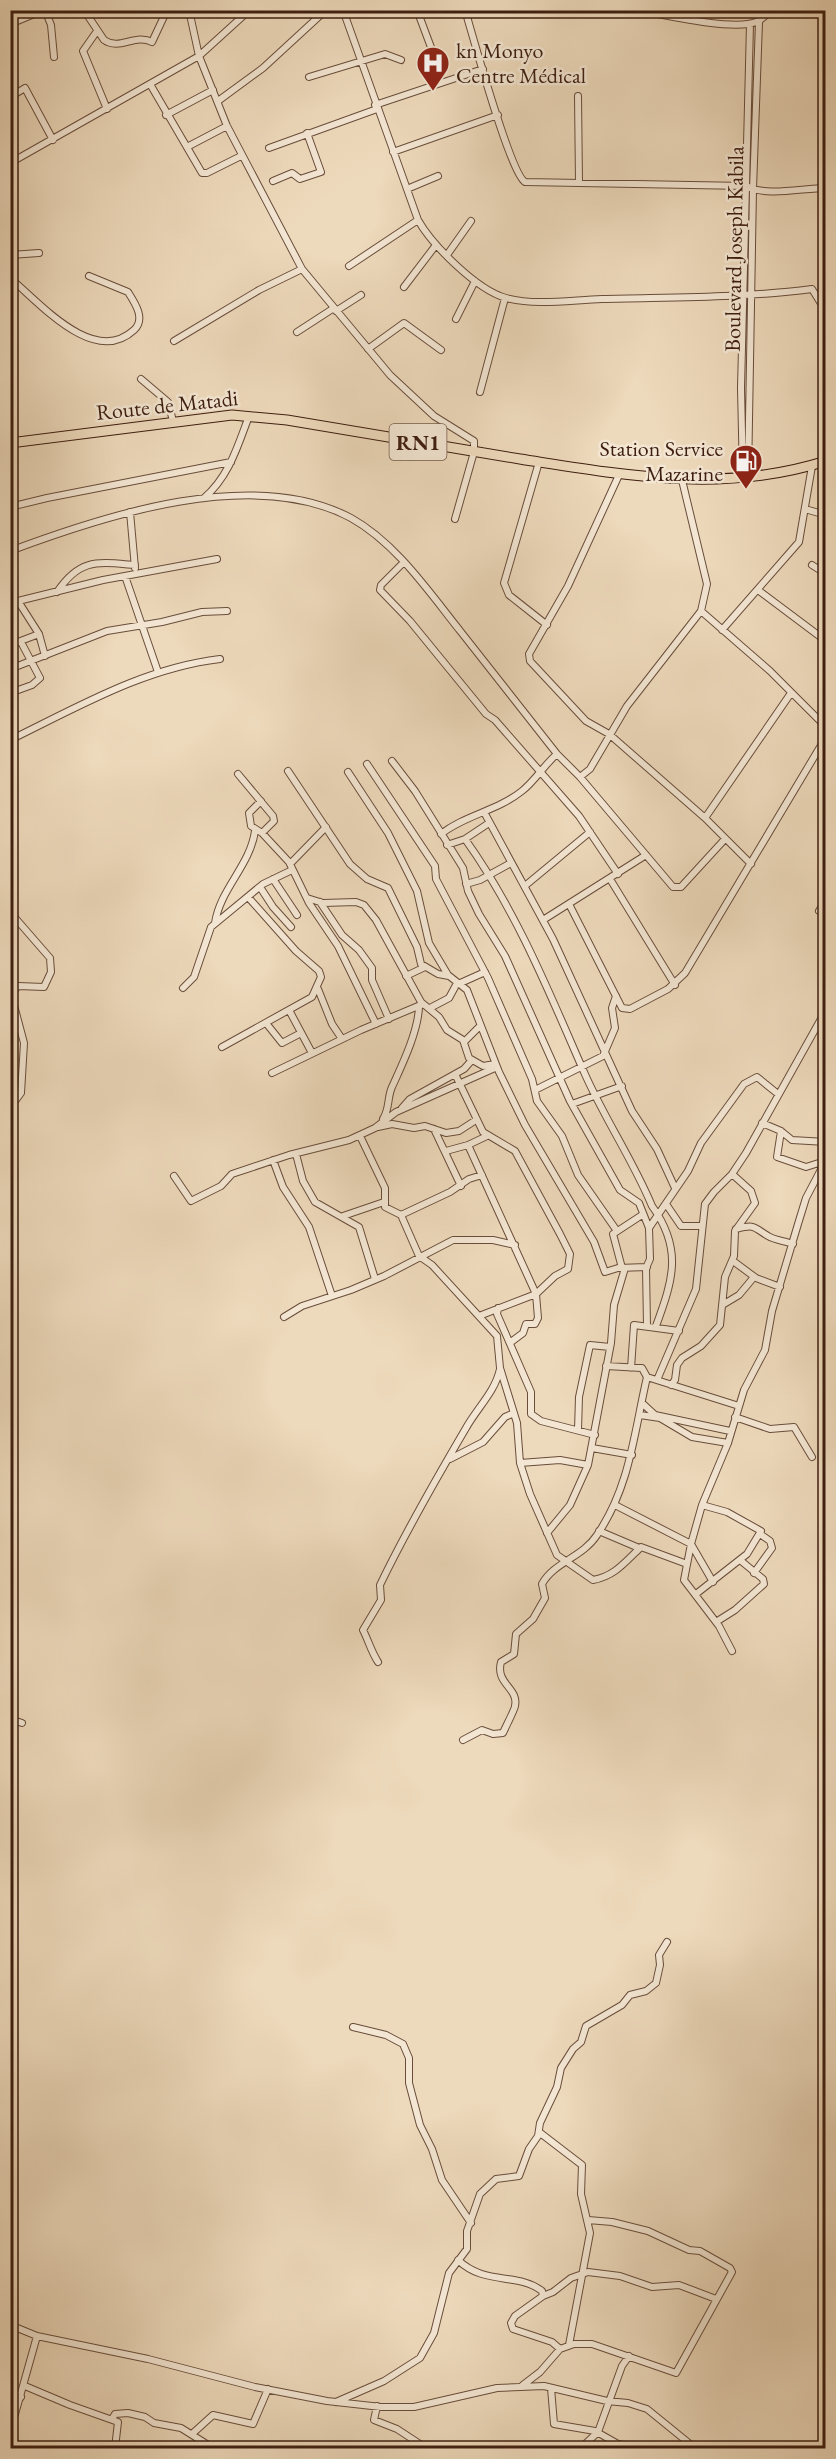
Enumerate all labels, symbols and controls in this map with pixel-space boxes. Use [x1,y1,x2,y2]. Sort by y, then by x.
place label: kn Monyo Centre Médical [456,36,586,90]
hospital icon: kn Monyo Centre Médical [415,45,451,92]
street label: Boulevard Joseph Kabila [718,146,750,352]
street label: Route de Matadi [95,383,239,427]
road number: RN1 [390,424,446,460]
place label: Station Service Mazarine [600,434,723,488]
fuel station icon: Station Service Mazarine [728,443,764,490]

